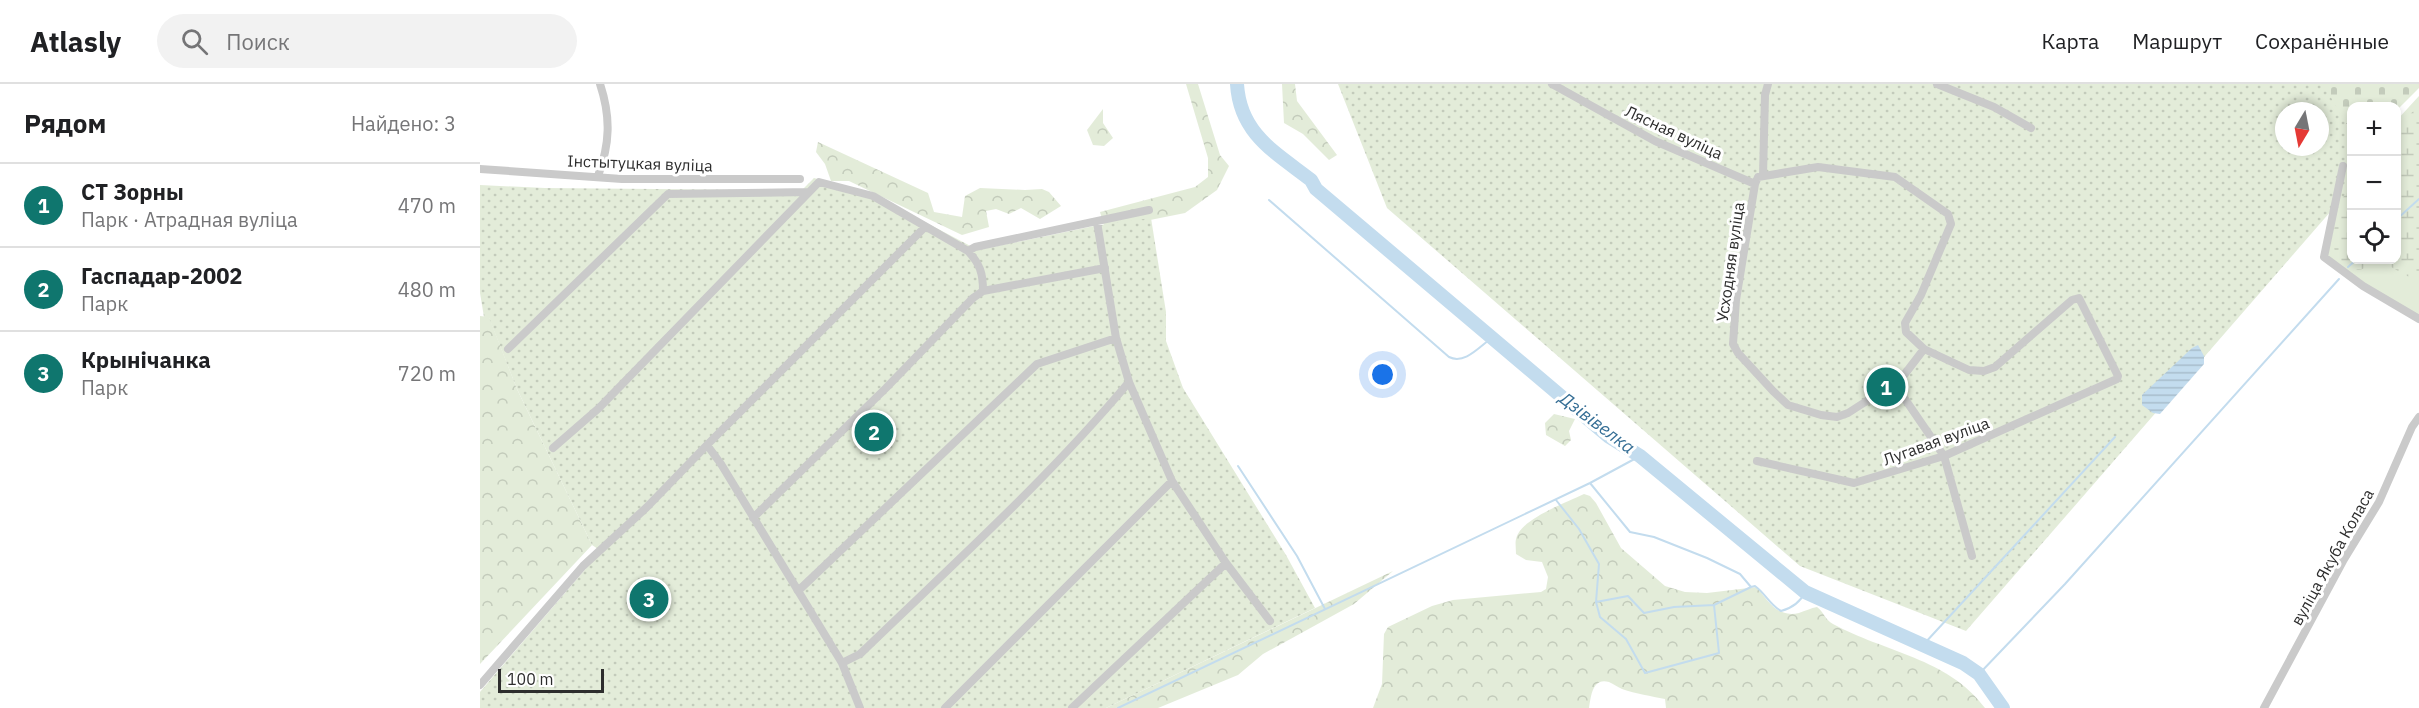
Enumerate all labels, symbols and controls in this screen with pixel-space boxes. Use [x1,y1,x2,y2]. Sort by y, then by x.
search box [157,14,577,68]
text: Atlasly [30,23,121,60]
icon: search [178,25,211,58]
text: Поиск [226,27,290,56]
text: Карта [2041,27,2099,55]
text: Маршрут [2132,27,2222,55]
text: Сохранённые [2255,27,2389,55]
street label: Лясная вуліца [1622,101,1726,164]
north arrow [2275,102,2329,156]
map controls [2347,102,2401,264]
button: + [2347,102,2401,156]
text: Рядом [24,106,106,140]
text: Найдено: 3 [351,110,456,137]
street label: Інстытуцкая вуліца [567,150,714,176]
button: − [2347,156,2401,210]
text: СТ Зорны [81,177,184,206]
text: 1 [38,192,50,219]
text: 470 m [398,192,456,219]
street label: Усходняя вуліца [1712,200,1748,323]
text: Парк · Атрадная вуліца [81,206,298,233]
button: locate [2347,210,2401,264]
text: Гаспадар-2002 [81,261,243,290]
text: 2 [38,276,50,303]
text: 480 m [398,276,456,303]
text: Парк [81,290,128,317]
text: Крынічанка [81,345,211,374]
text: 3 [38,360,50,387]
text: 720 m [398,360,456,387]
your location [1368,360,1397,389]
pin: 1 [1866,364,1906,410]
text: Парк [81,374,128,401]
water label: Дзівівелка [1553,386,1640,458]
pin: 2 [854,410,894,454]
street label: Лугавая вуліца [1880,412,1992,469]
street label: вуліца Якуба Коласа [2286,485,2378,629]
pin: 3 [630,576,668,622]
scale bar [498,666,604,694]
text: 100 m [507,669,554,689]

